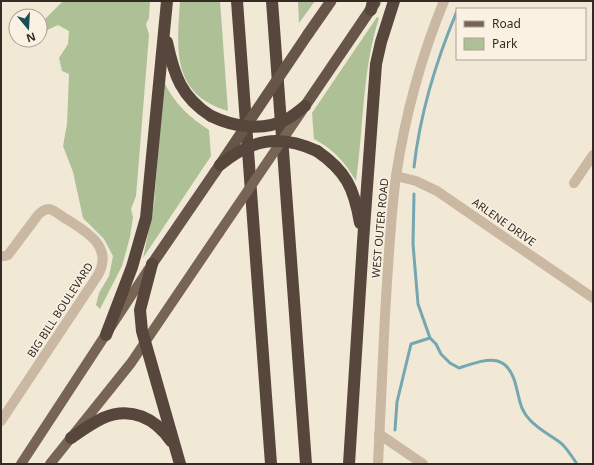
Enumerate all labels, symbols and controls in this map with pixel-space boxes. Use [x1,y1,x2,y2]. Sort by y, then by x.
north arrow [8,8,48,48]
legend [456,8,586,60]
text: Road [492,15,521,32]
text: N [25,29,38,47]
text: Park [492,35,518,52]
street label: WEST OUTER ROAD [368,177,391,279]
street label: ARLENE DRIVE [470,194,539,249]
street label: BIG BILL BOULEVARD [23,259,96,360]

